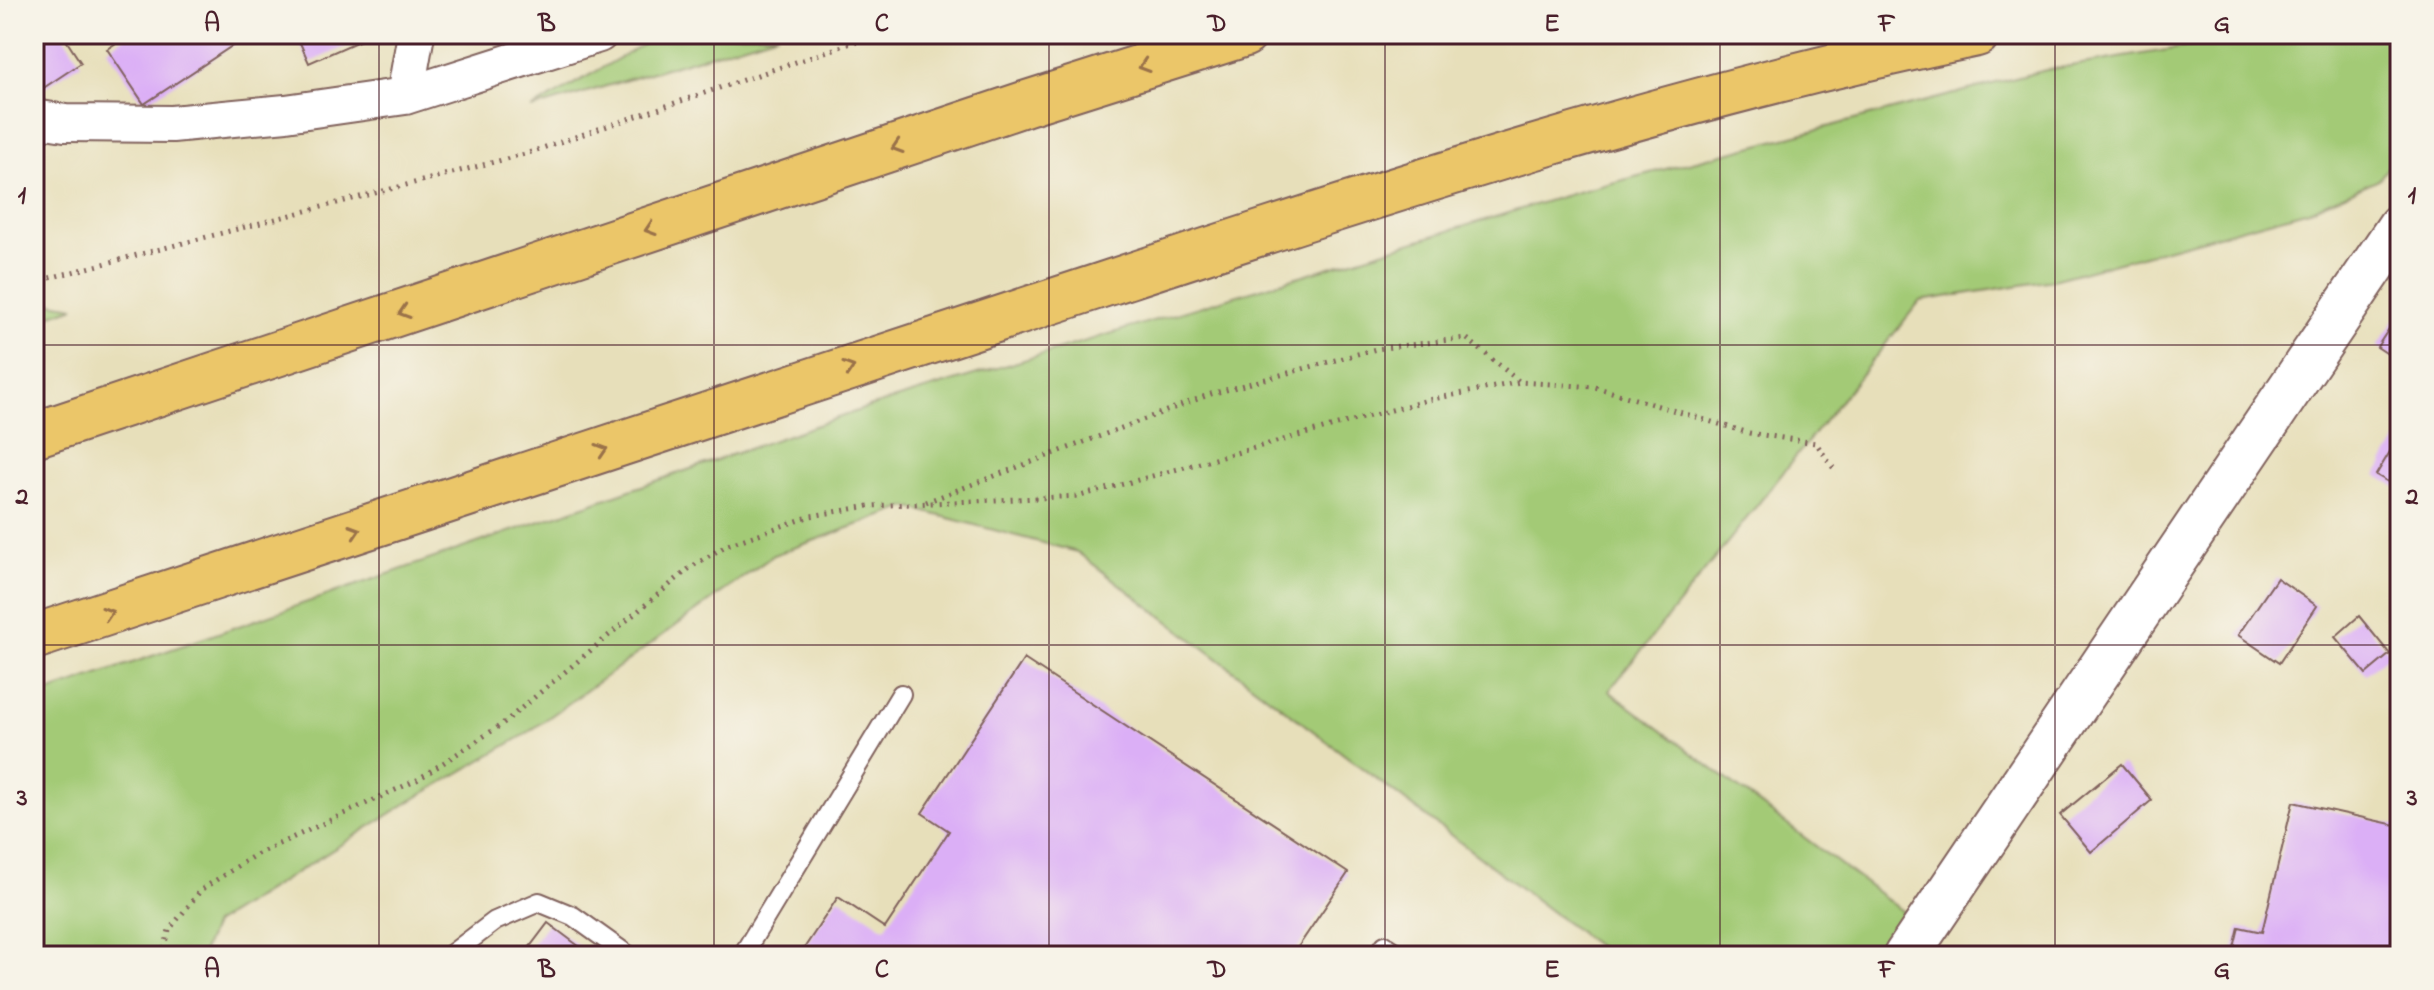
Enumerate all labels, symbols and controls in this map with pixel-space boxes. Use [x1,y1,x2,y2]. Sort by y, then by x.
text: A [204,6,220,44]
text: B [537,6,556,44]
text: C [875,6,889,44]
text: D [1206,6,1227,44]
text: E [1544,6,1560,44]
text: F [1877,6,1896,44]
text: G [2214,6,2230,44]
one-way arrow [1138,57,1151,73]
one-way arrow [891,137,905,153]
text: 1 [18,178,27,216]
text: 1 [2408,178,2417,216]
one-way arrow [644,220,658,236]
one-way arrow [397,302,411,318]
one-way arrow [841,362,855,378]
one-way arrow [594,443,608,459]
text: 2 [15,479,29,517]
text: 2 [2405,479,2419,517]
one-way arrow [347,525,361,541]
one-way arrow [100,606,114,622]
text: 3 [16,780,28,818]
text: 3 [2406,780,2418,818]
text: A [204,952,220,990]
text: B [537,952,556,990]
text: C [875,952,889,990]
text: D [1206,952,1227,990]
text: E [1544,952,1560,990]
text: F [1877,952,1896,990]
text: G [2214,952,2230,990]

